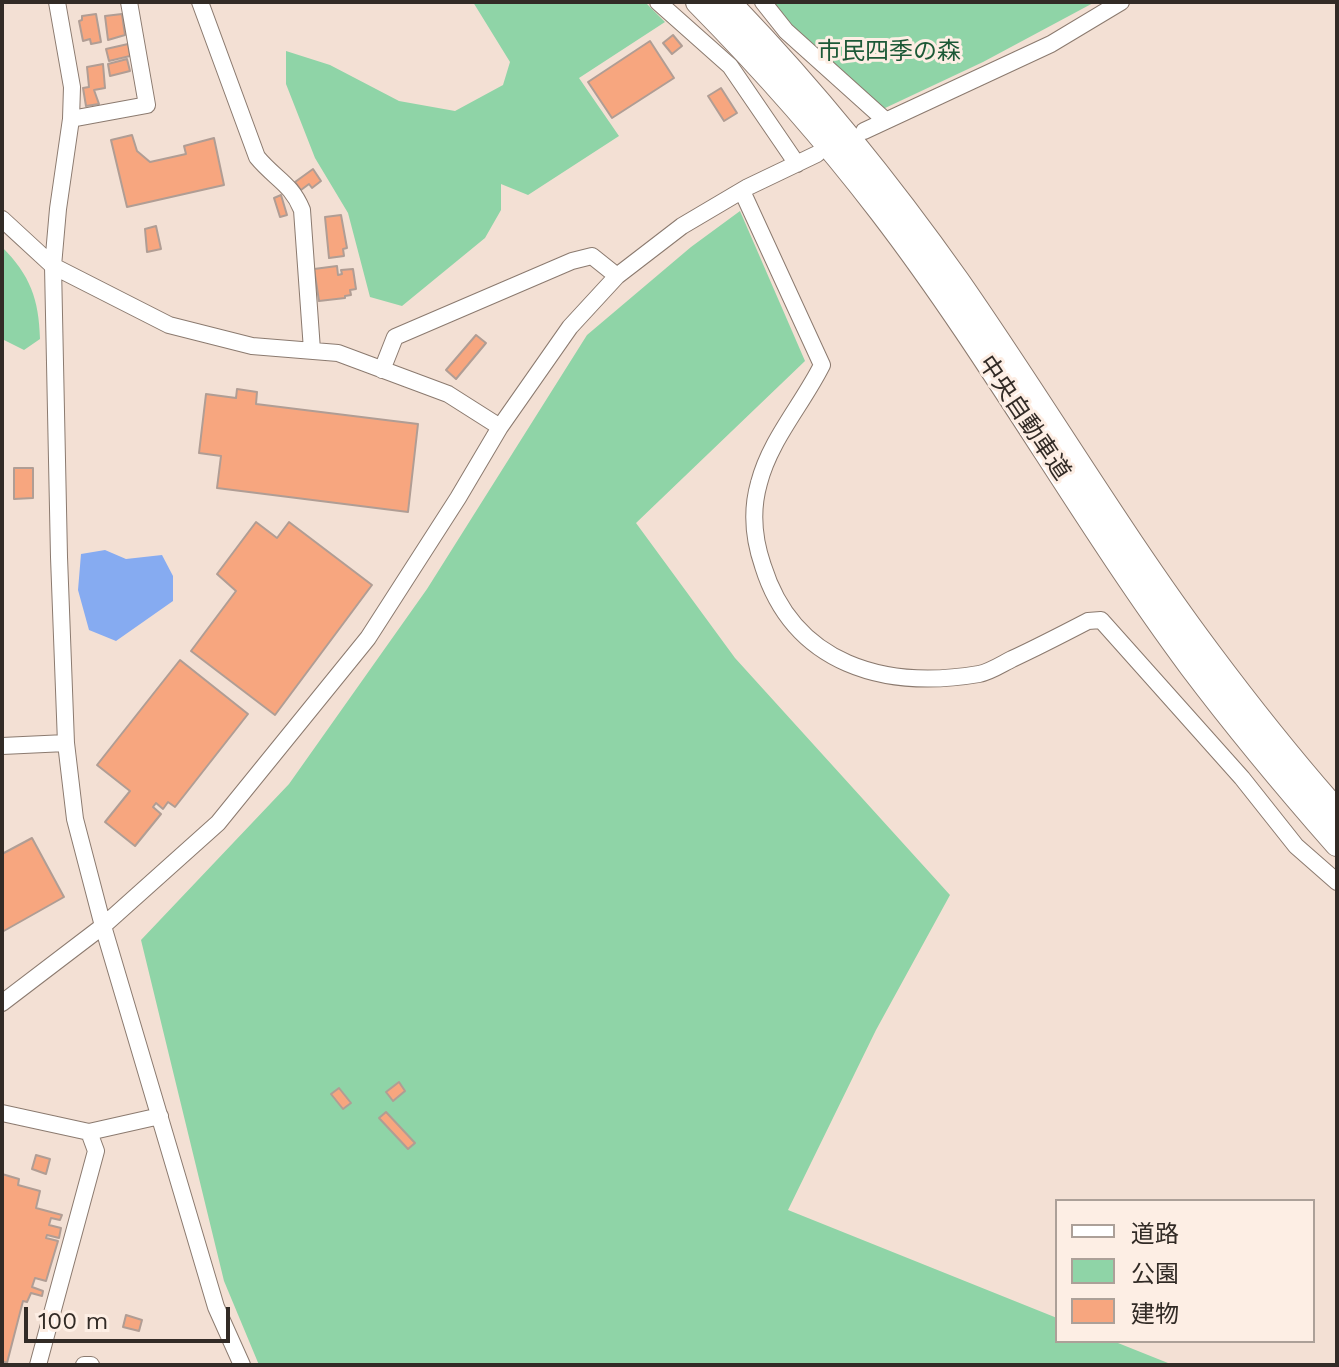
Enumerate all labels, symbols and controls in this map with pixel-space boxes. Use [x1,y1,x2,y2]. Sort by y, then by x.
park label: 市民四季の森 [817,38,961,66]
street label: 中央自動車道 [972,350,1076,486]
legend [1055,1199,1315,1343]
text: 道路 [1131,1220,1179,1248]
text: 公園 [1131,1260,1179,1288]
scale bar [28,1291,234,1341]
text: 建物 [1131,1300,1179,1328]
text: 100 m [38,1307,108,1335]

